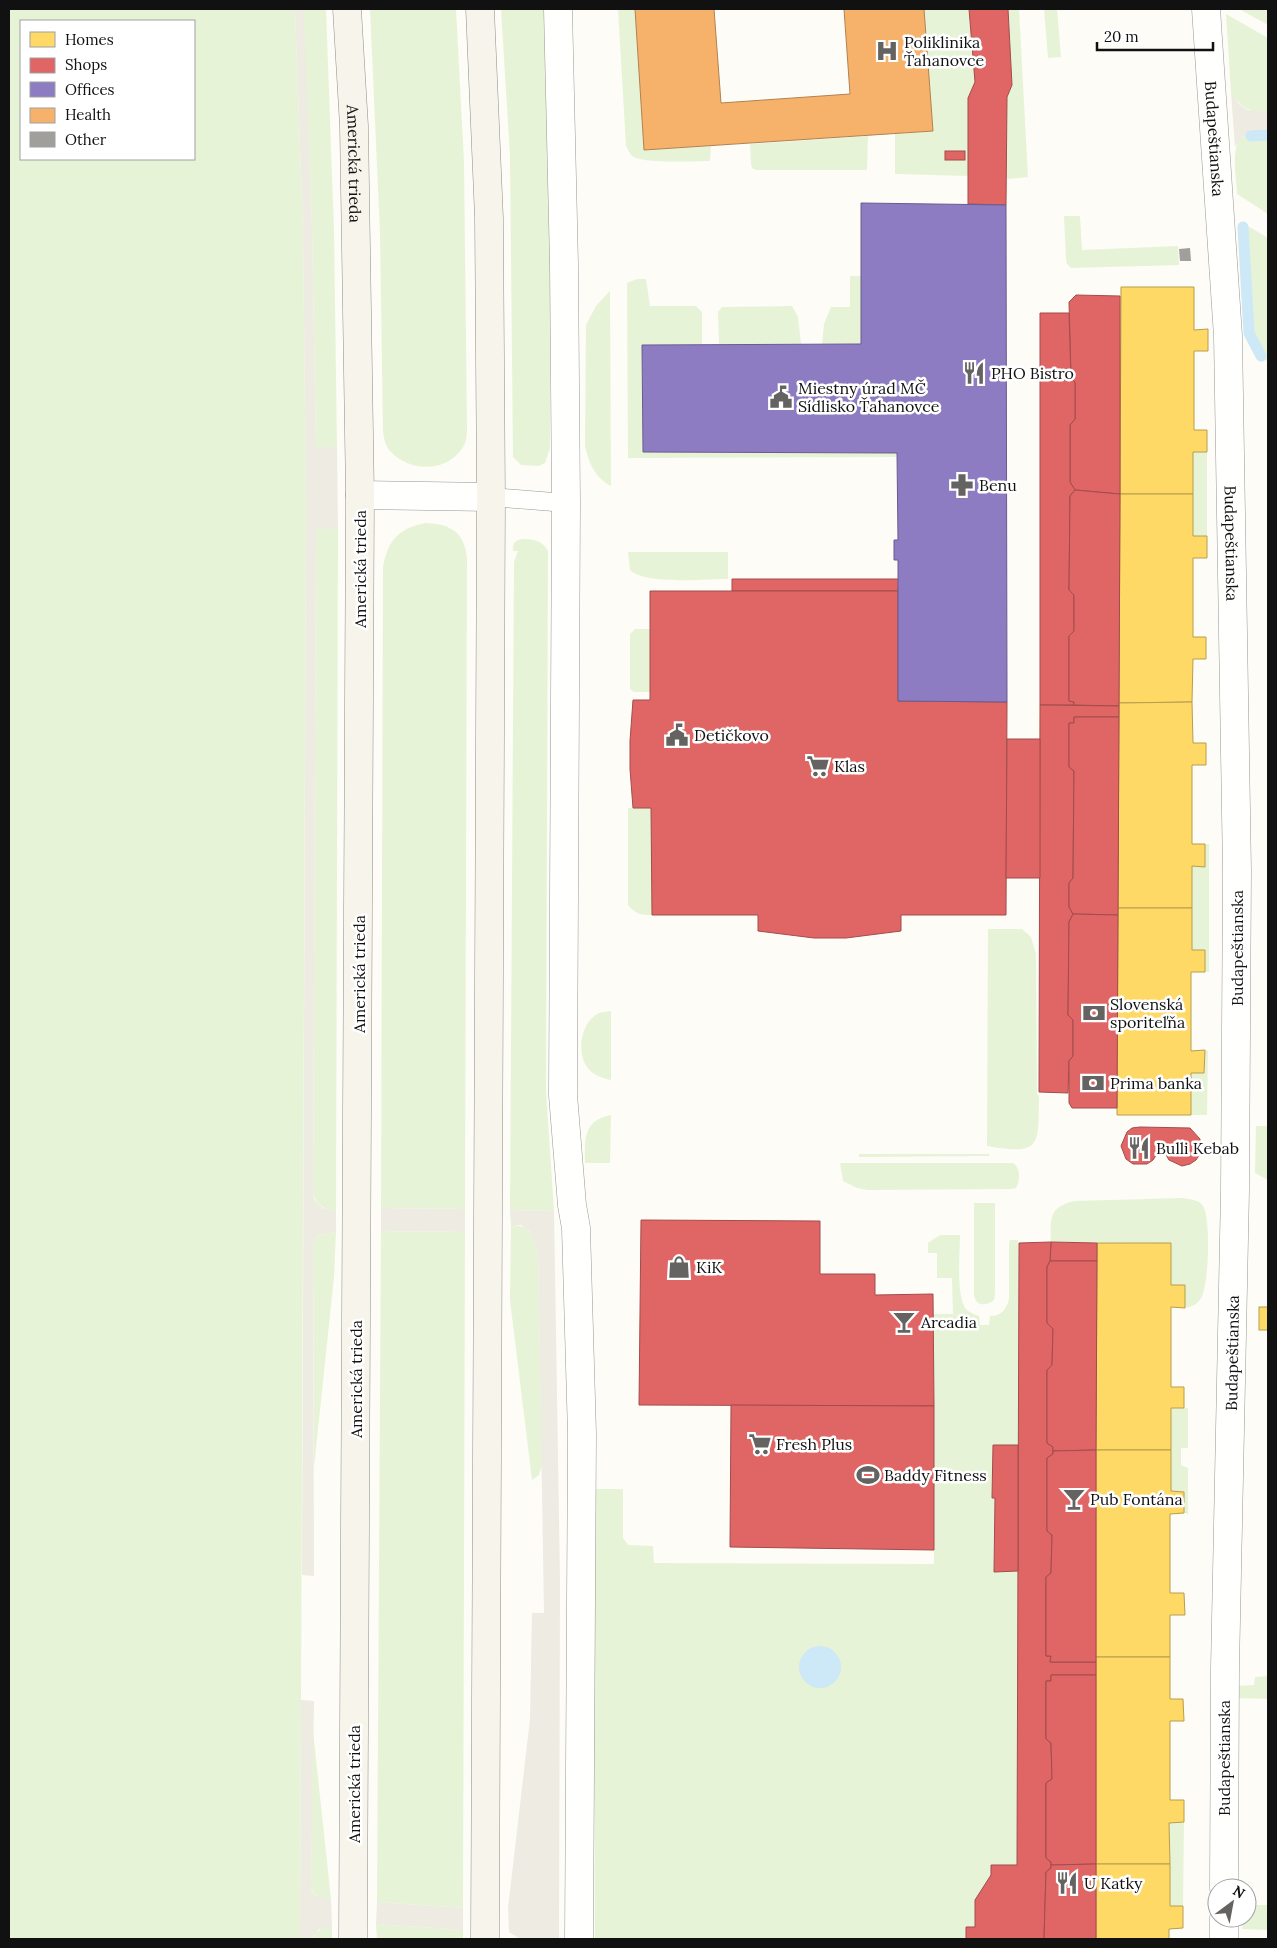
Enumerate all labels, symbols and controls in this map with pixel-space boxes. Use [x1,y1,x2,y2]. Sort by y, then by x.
legend [20,20,195,160]
scale bar [1097,20,1213,52]
text: 20 m [1104,27,1139,46]
text: Homes [65,30,114,49]
place label: Poliklinika Ťahanovce [904,32,984,70]
hospital icon: Poliklinika Ťahanovce [874,38,900,64]
text: Shops [65,55,107,74]
text: Offices [65,80,115,99]
street label: Budapeštianska [1201,80,1229,197]
street label: Americká trieda [343,103,366,223]
text: Health [65,105,111,124]
text: Other [65,130,107,149]
restaurant icon: PHO Bistro [961,360,987,386]
place label: PHO Bistro [991,363,1074,383]
place label: Miestny úrad MČ Sídlisko Ťahanovce [798,378,940,416]
public building icon: Miestny úrad MČ Sídlisko Ťahanovce [768,384,794,410]
pharmacy icon: Benu [949,472,975,498]
place label: Benu [979,475,1017,495]
street label: Budapeštianska [1221,485,1242,601]
street label: Americká trieda [350,510,370,629]
public building icon: Detičkovo [664,722,690,748]
place label: Detičkovo [694,725,769,745]
supermarket icon: Klas [805,753,831,779]
place label: Klas [834,756,865,776]
street label: Budapeštianska [1227,890,1247,1006]
street label: Americká trieda [349,915,369,1034]
place label: Slovenská sporiteľňa [1110,994,1185,1032]
bank icon: Slovenská sporiteľňa [1081,1000,1107,1026]
bank icon: Prima banka [1080,1070,1106,1096]
place label: Prima banka [1110,1073,1202,1093]
restaurant icon: Bulli Kebab [1126,1135,1152,1161]
place label: Bulli Kebab [1156,1138,1239,1158]
shop icon: KiK [666,1254,692,1280]
place label: KiK [696,1257,722,1277]
street label: Budapeštianska [1221,1295,1243,1411]
bar icon: Arcadia [891,1309,917,1335]
place label: Arcadia [920,1312,977,1332]
street label: Americká trieda [346,1320,366,1439]
supermarket icon: Fresh Plus [747,1431,773,1457]
place label: Fresh Plus [776,1434,852,1454]
sports icon: Baddy Fitness [855,1462,881,1488]
place label: Baddy Fitness [884,1465,987,1485]
bar icon: Pub Fontána [1061,1486,1087,1512]
place label: Pub Fontána [1090,1489,1183,1509]
street label: Budapeštianska [1214,1700,1234,1816]
street label: Americká trieda [344,1725,364,1844]
restaurant icon: U Katky [1054,1870,1080,1896]
place label: U Katky [1084,1873,1143,1893]
north arrow [1207,1878,1257,1928]
text: N [1230,1881,1248,1903]

